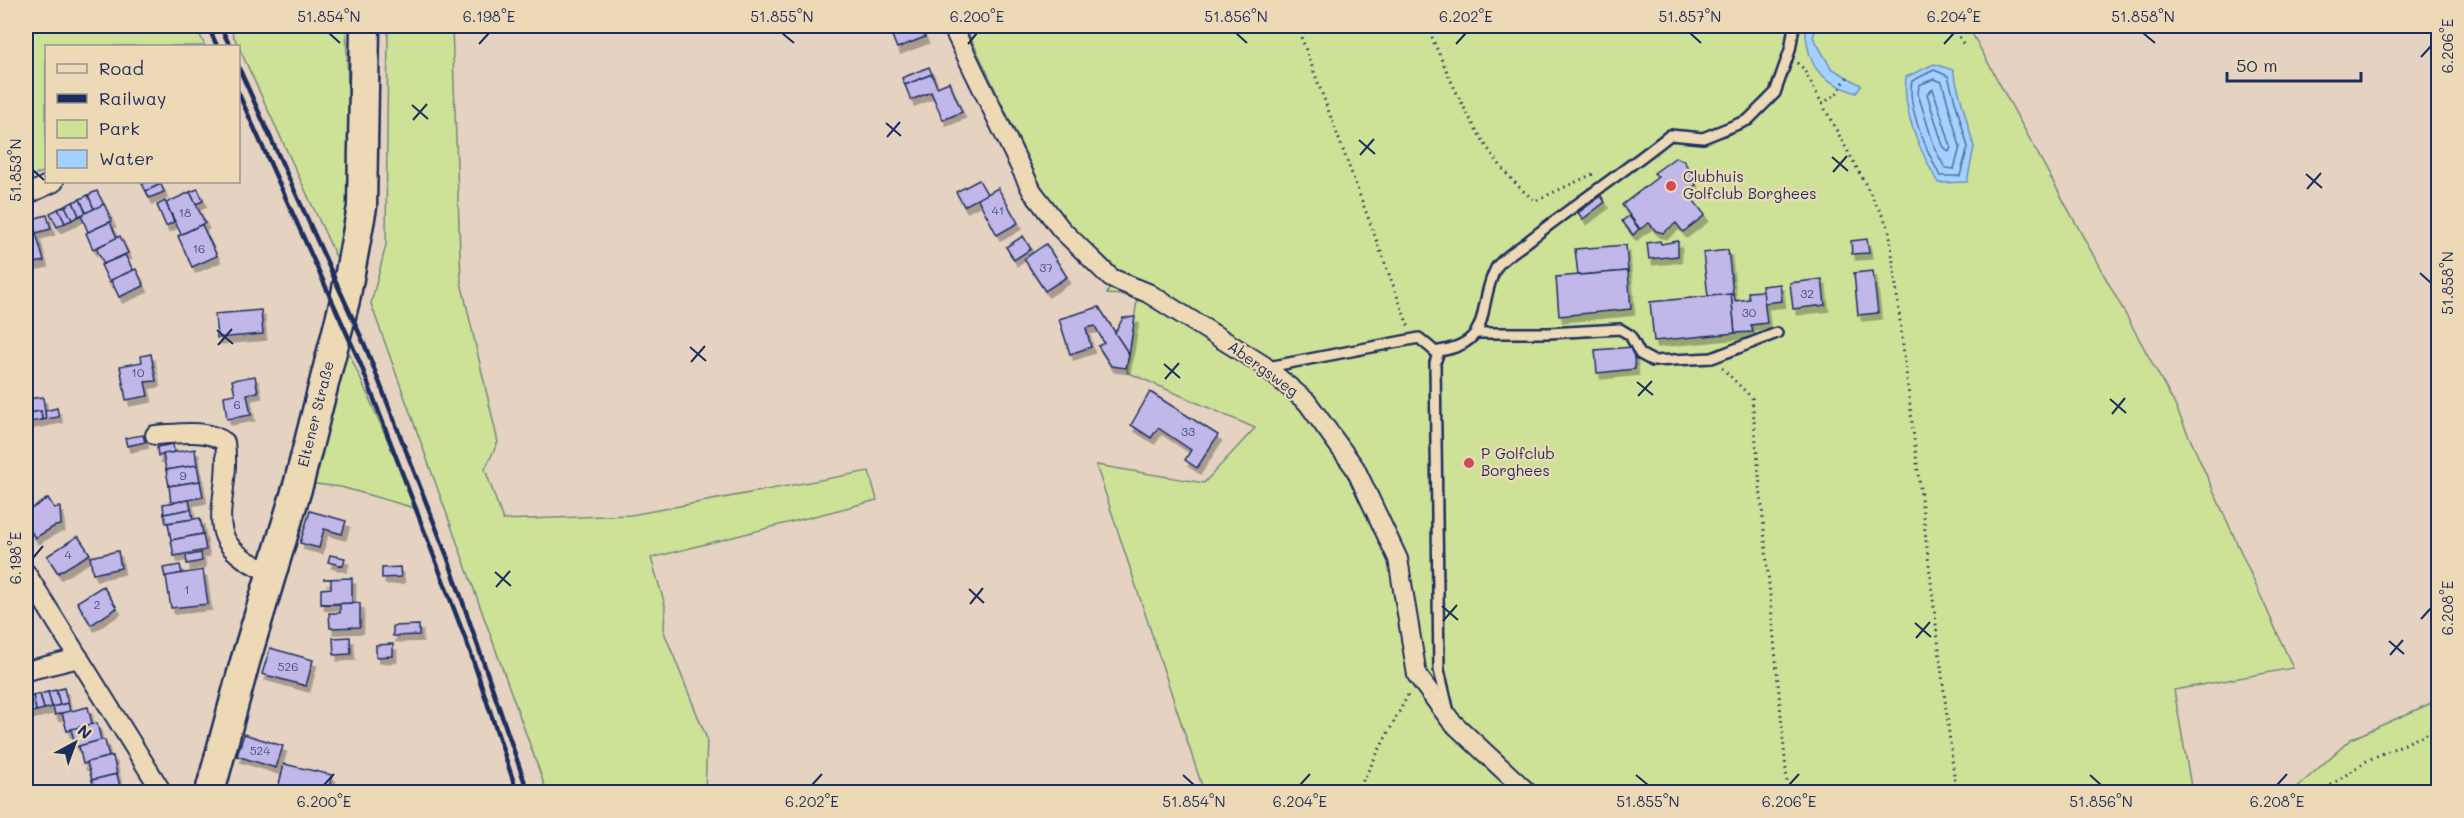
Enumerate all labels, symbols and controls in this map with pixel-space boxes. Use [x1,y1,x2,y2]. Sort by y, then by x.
text: 51.854°N [297,6,361,26]
text: 6.198°E [463,6,516,26]
text: 51.855°N [750,6,814,26]
text: 6.200°E [950,6,1005,26]
text: 51.856°N [1204,6,1268,26]
text: 6.202°E [1439,6,1493,26]
text: 51.857°N [1659,6,1721,26]
text: 6.204°E [1927,6,1982,26]
text: 51.858°N [2111,6,2175,26]
text: 6.206°E [2437,18,2457,73]
legend [45,45,240,183]
scale bar [2227,45,2360,83]
text: 50 m [2236,53,2278,77]
text: Road [99,56,144,80]
text: Railway [99,86,166,110]
text: Park [99,116,140,140]
text: 51.853°N [5,138,25,202]
text: Water [99,146,154,170]
place label: Clubhuis Golfclub Borghees [1683,166,1817,203]
marker: Clubhuis Golfclub Borghees [1664,179,1678,193]
house number: 41 [992,202,1004,218]
house number: 18 [179,204,191,220]
house number: 16 [193,240,205,256]
text: 51.858°N [2437,251,2457,315]
house number: 37 [1039,259,1053,275]
house number: 32 [1800,285,1814,301]
house number: 30 [1742,304,1757,320]
street label: Abergsweg [1224,336,1303,401]
street label: Eltener Straße [292,359,338,469]
house number: 10 [132,364,145,380]
house number: 6 [233,396,241,412]
house number: 33 [1181,423,1195,439]
place label: P Golfclub Borghees [1481,443,1555,480]
marker: P Golfclub Borghees [1462,456,1476,470]
house number: 9 [179,467,187,483]
text: 6.198°E [5,531,25,584]
house number: 4 [64,546,72,562]
text: 6.208°E [2437,580,2457,635]
house number: 1 [184,581,190,597]
house number: 2 [94,596,100,612]
house number: 526 [278,658,298,674]
north arrow [45,713,105,773]
text: N [74,719,97,743]
house number: 524 [250,742,270,758]
text: 6.200°E [297,791,352,811]
text: 6.202°E [785,791,839,811]
text: 51.854°N [1162,791,1226,811]
text: 6.204°E [1273,791,1328,811]
text: 51.855°N [1616,791,1680,811]
text: 6.206°E [1762,791,1817,811]
text: 51.856°N [2069,791,2133,811]
text: 6.208°E [2250,791,2305,811]

